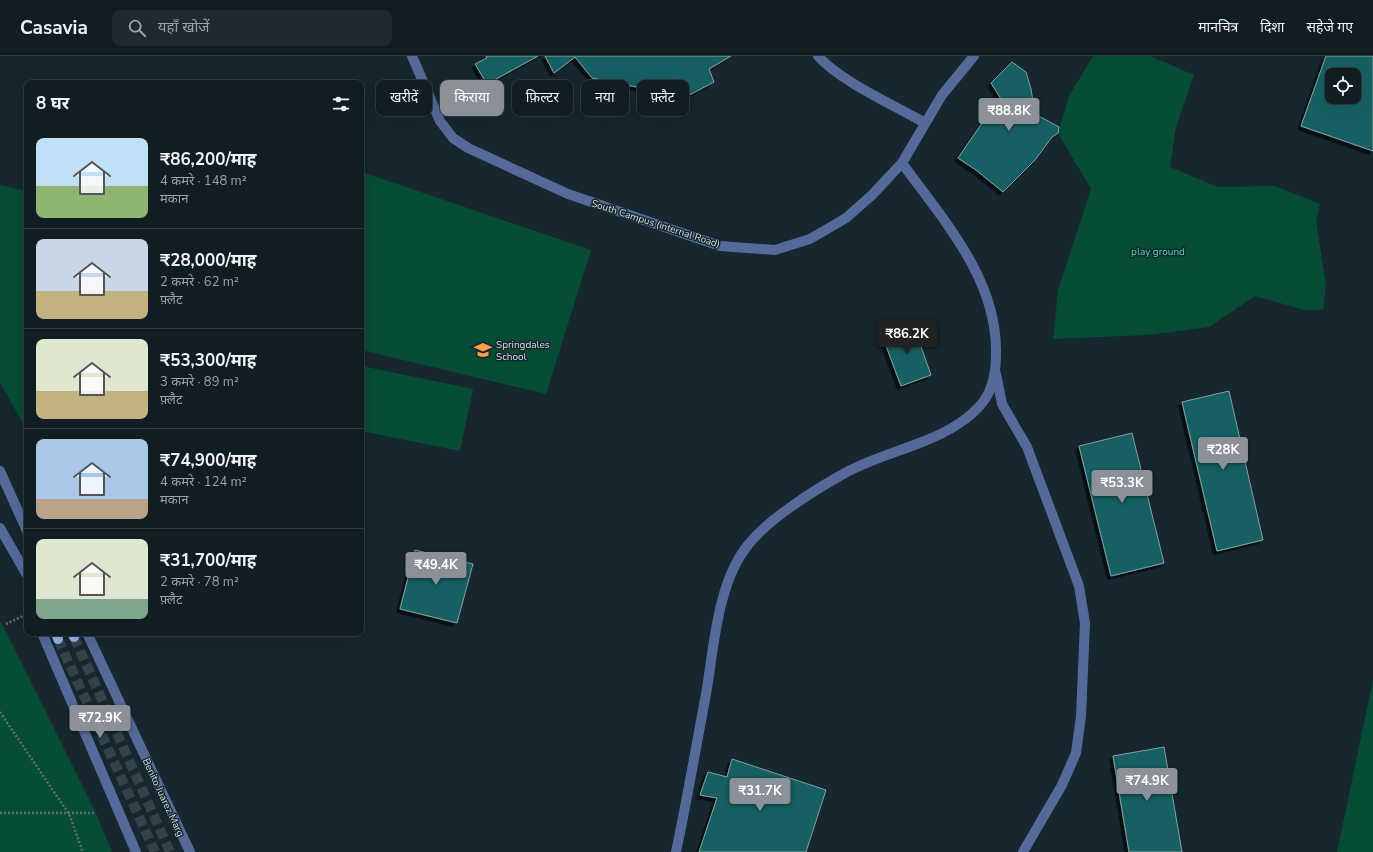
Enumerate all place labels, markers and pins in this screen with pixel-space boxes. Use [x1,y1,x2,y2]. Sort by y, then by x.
pin: ₹88.8K [976,98,1042,132]
pin: ₹86.2K [874,321,940,355]
place label: Springdales School [496,338,550,364]
school or university icon: Springdales School [473,340,493,360]
pin: ₹28K [1199,437,1247,471]
pin: ₹53.3K [1089,470,1155,504]
pin: ₹49.4K [403,552,469,586]
pin: ₹72.9K [67,705,133,739]
pin: ₹74.9K [1114,768,1180,802]
pin: ₹31.7K [727,778,793,812]

